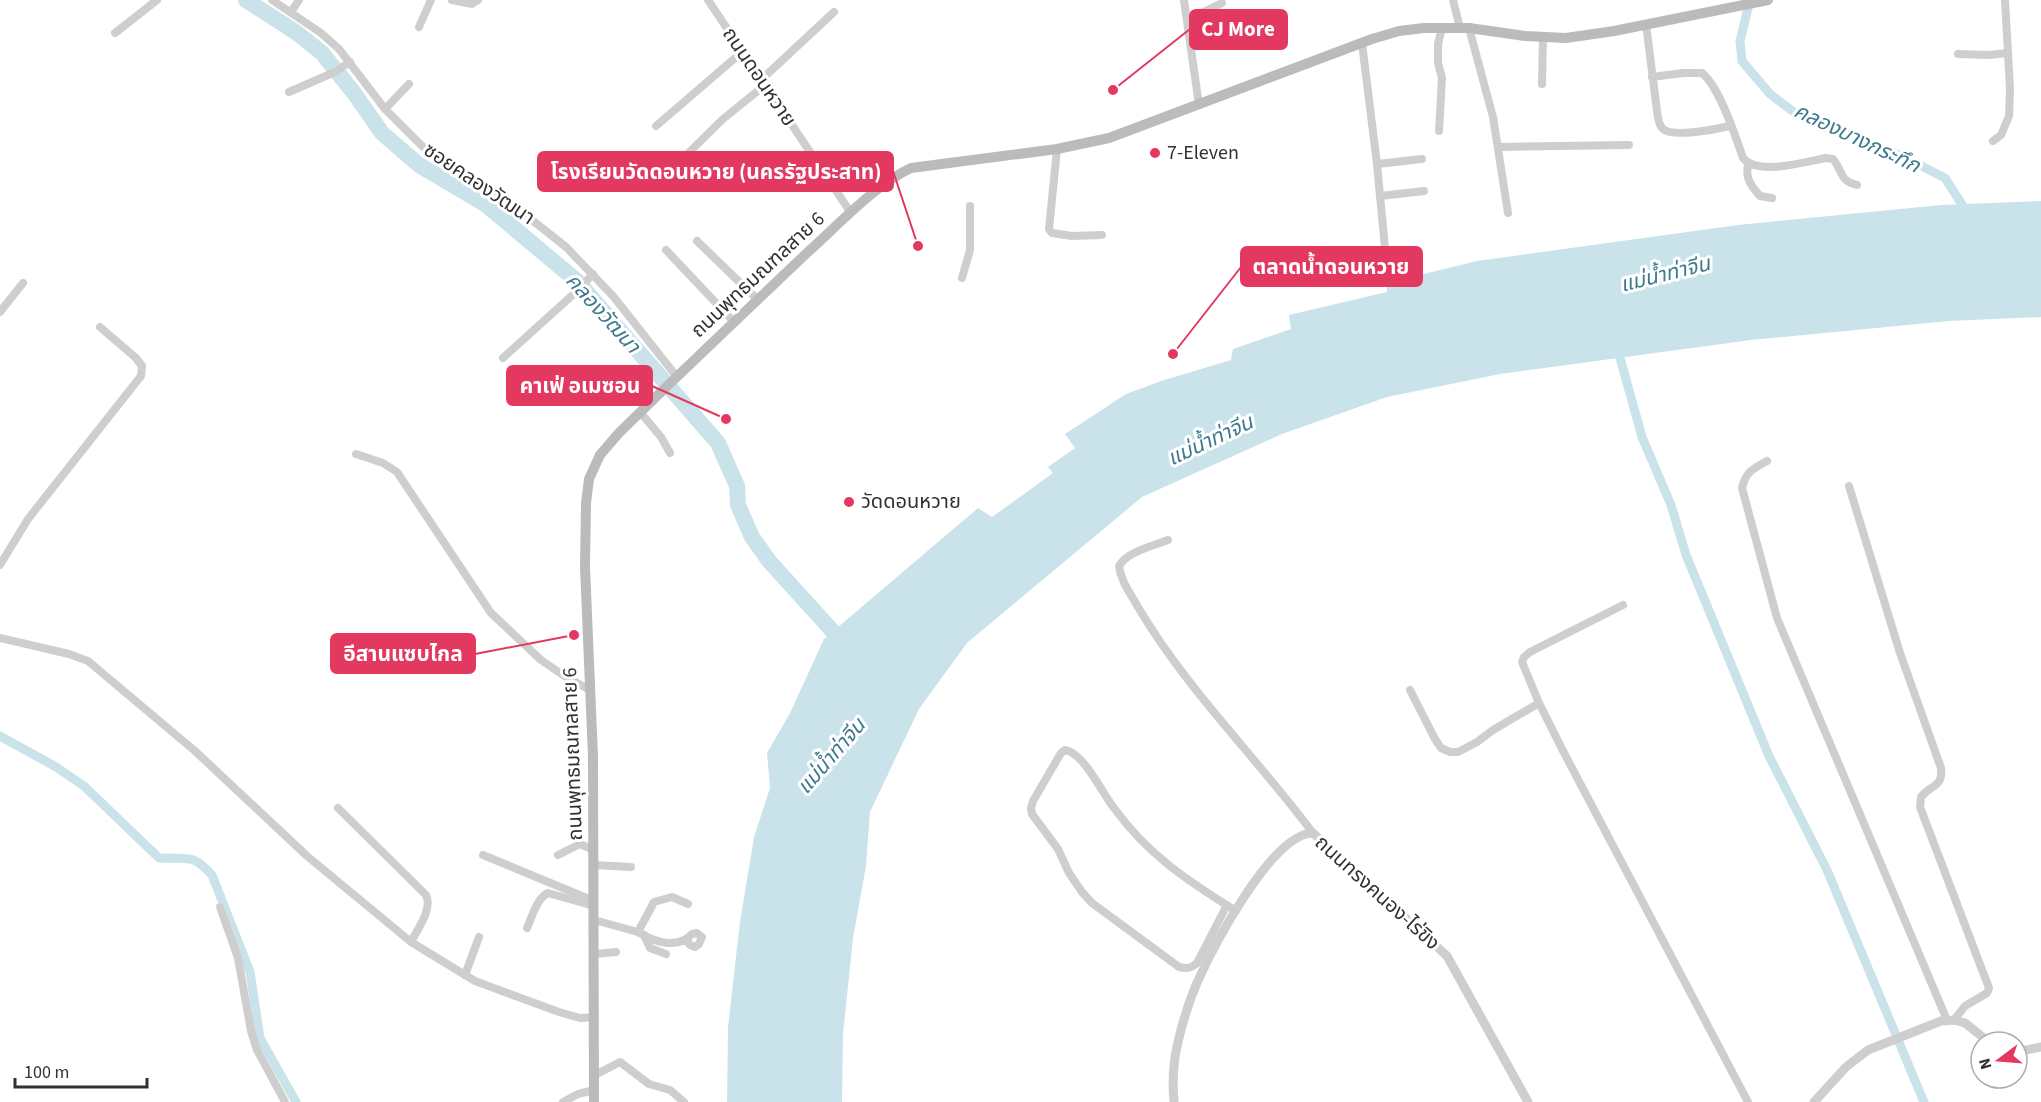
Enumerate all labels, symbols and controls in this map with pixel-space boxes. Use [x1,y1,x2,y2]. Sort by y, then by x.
callout: CJ More [1190,10,1287,49]
text: CJ More [1201,14,1275,44]
street label: ถนนดอนหวาย [715,22,803,132]
water label: คลองบางกระทึก [1789,96,1926,181]
street label: ซอยคลองวัฒนา [418,136,540,232]
place label: 7-Eleven [1167,139,1239,167]
marker: 7-Eleven [1148,146,1162,160]
callout: โรงเรียนวัดดอนหวาย (นครรัฐประสาท) [538,152,893,191]
text: โรงเรียนวัดดอนหวาย (นครรัฐประสาท) [551,157,881,187]
street label: ถนนพุทธมณฑลสาย 6 [685,206,831,344]
callout: ตลาดน้ำดอนหวาย [1241,247,1422,286]
water label: แม่น้ำท่าจีน [1617,248,1714,300]
text: ตลาดน้ำดอนหวาย [1253,252,1409,282]
water label: คลองวัฒนา [559,266,648,361]
callout: คาเฟ่ อเมซอน [507,366,652,405]
text: คาเฟ่ อเมซอน [520,371,640,401]
water label: แม่น้ำท่าจีน [1162,407,1259,473]
place label: วัดดอนหวาย [861,488,961,516]
marker: วัดดอนหวาย [842,495,856,509]
callout: อีสานแซบไกล [331,634,475,673]
text: อีสานแซบไกล [343,639,463,669]
street label: ถนนพุทธมณฑลสาย 6 [556,667,590,841]
water label: แม่น้ำท่าจีน [790,711,873,800]
street label: ถนนทรงคนอง-ไร่ขิง [1308,829,1446,957]
north arrow [1969,1030,2029,1090]
scale bar [15,1051,147,1089]
text: N [1974,1056,1998,1072]
text: 100 m [24,1060,69,1085]

